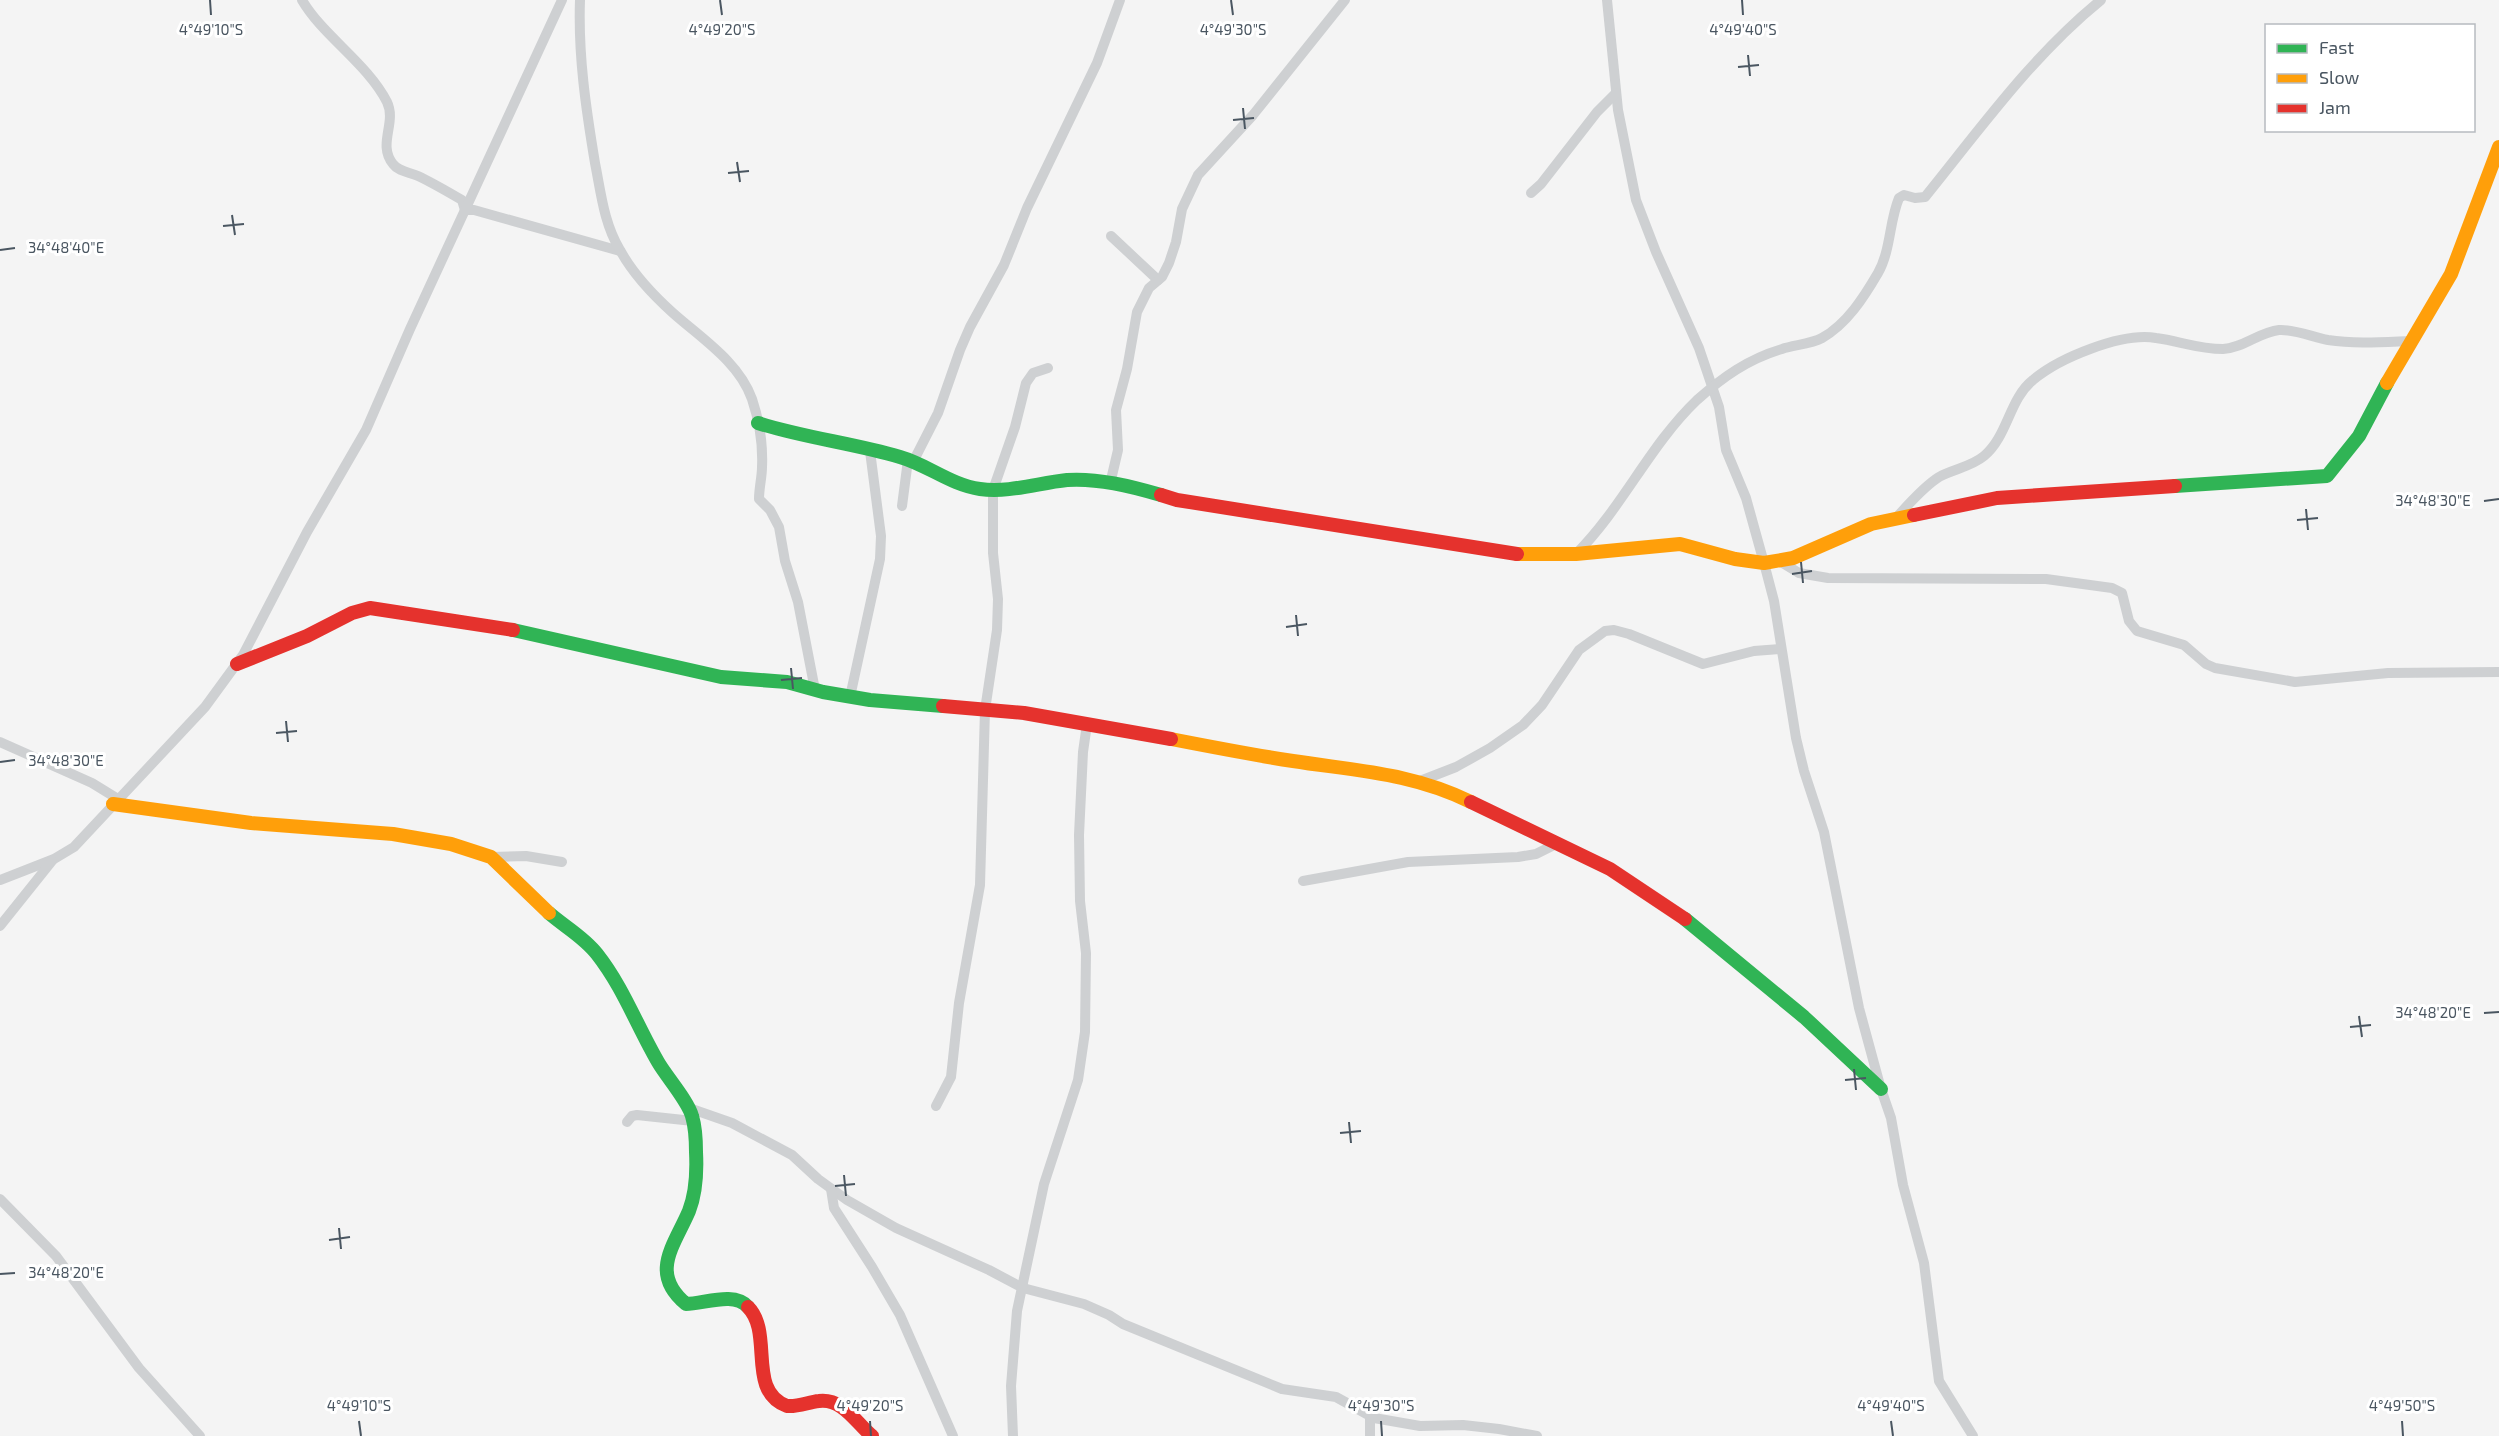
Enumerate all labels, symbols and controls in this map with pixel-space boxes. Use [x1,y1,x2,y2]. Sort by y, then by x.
text: 4°49'10"S [179,20,243,38]
text: 4°49'20"S [689,20,755,38]
text: 4°49'30"S [1200,20,1266,38]
text: 4°49'40"S [1709,20,1777,38]
legend [2265,24,2475,132]
text: Fast [2319,36,2354,58]
text: Slow [2319,66,2360,88]
text: Jam [2319,96,2351,118]
text: 34°48'40"E [28,238,104,256]
text: 34°48'30"E [2395,491,2471,509]
text: 34°48'30"E [28,751,104,769]
text: 34°48'20"E [2395,1003,2471,1021]
text: 34°48'20"E [28,1263,104,1281]
text: 4°49'10"S [327,1396,391,1414]
text: 4°49'20"S [837,1396,903,1414]
text: 4°49'30"S [1348,1396,1414,1414]
text: 4°49'40"S [1857,1396,1925,1414]
text: 4°49'50"S [2369,1396,2435,1414]

